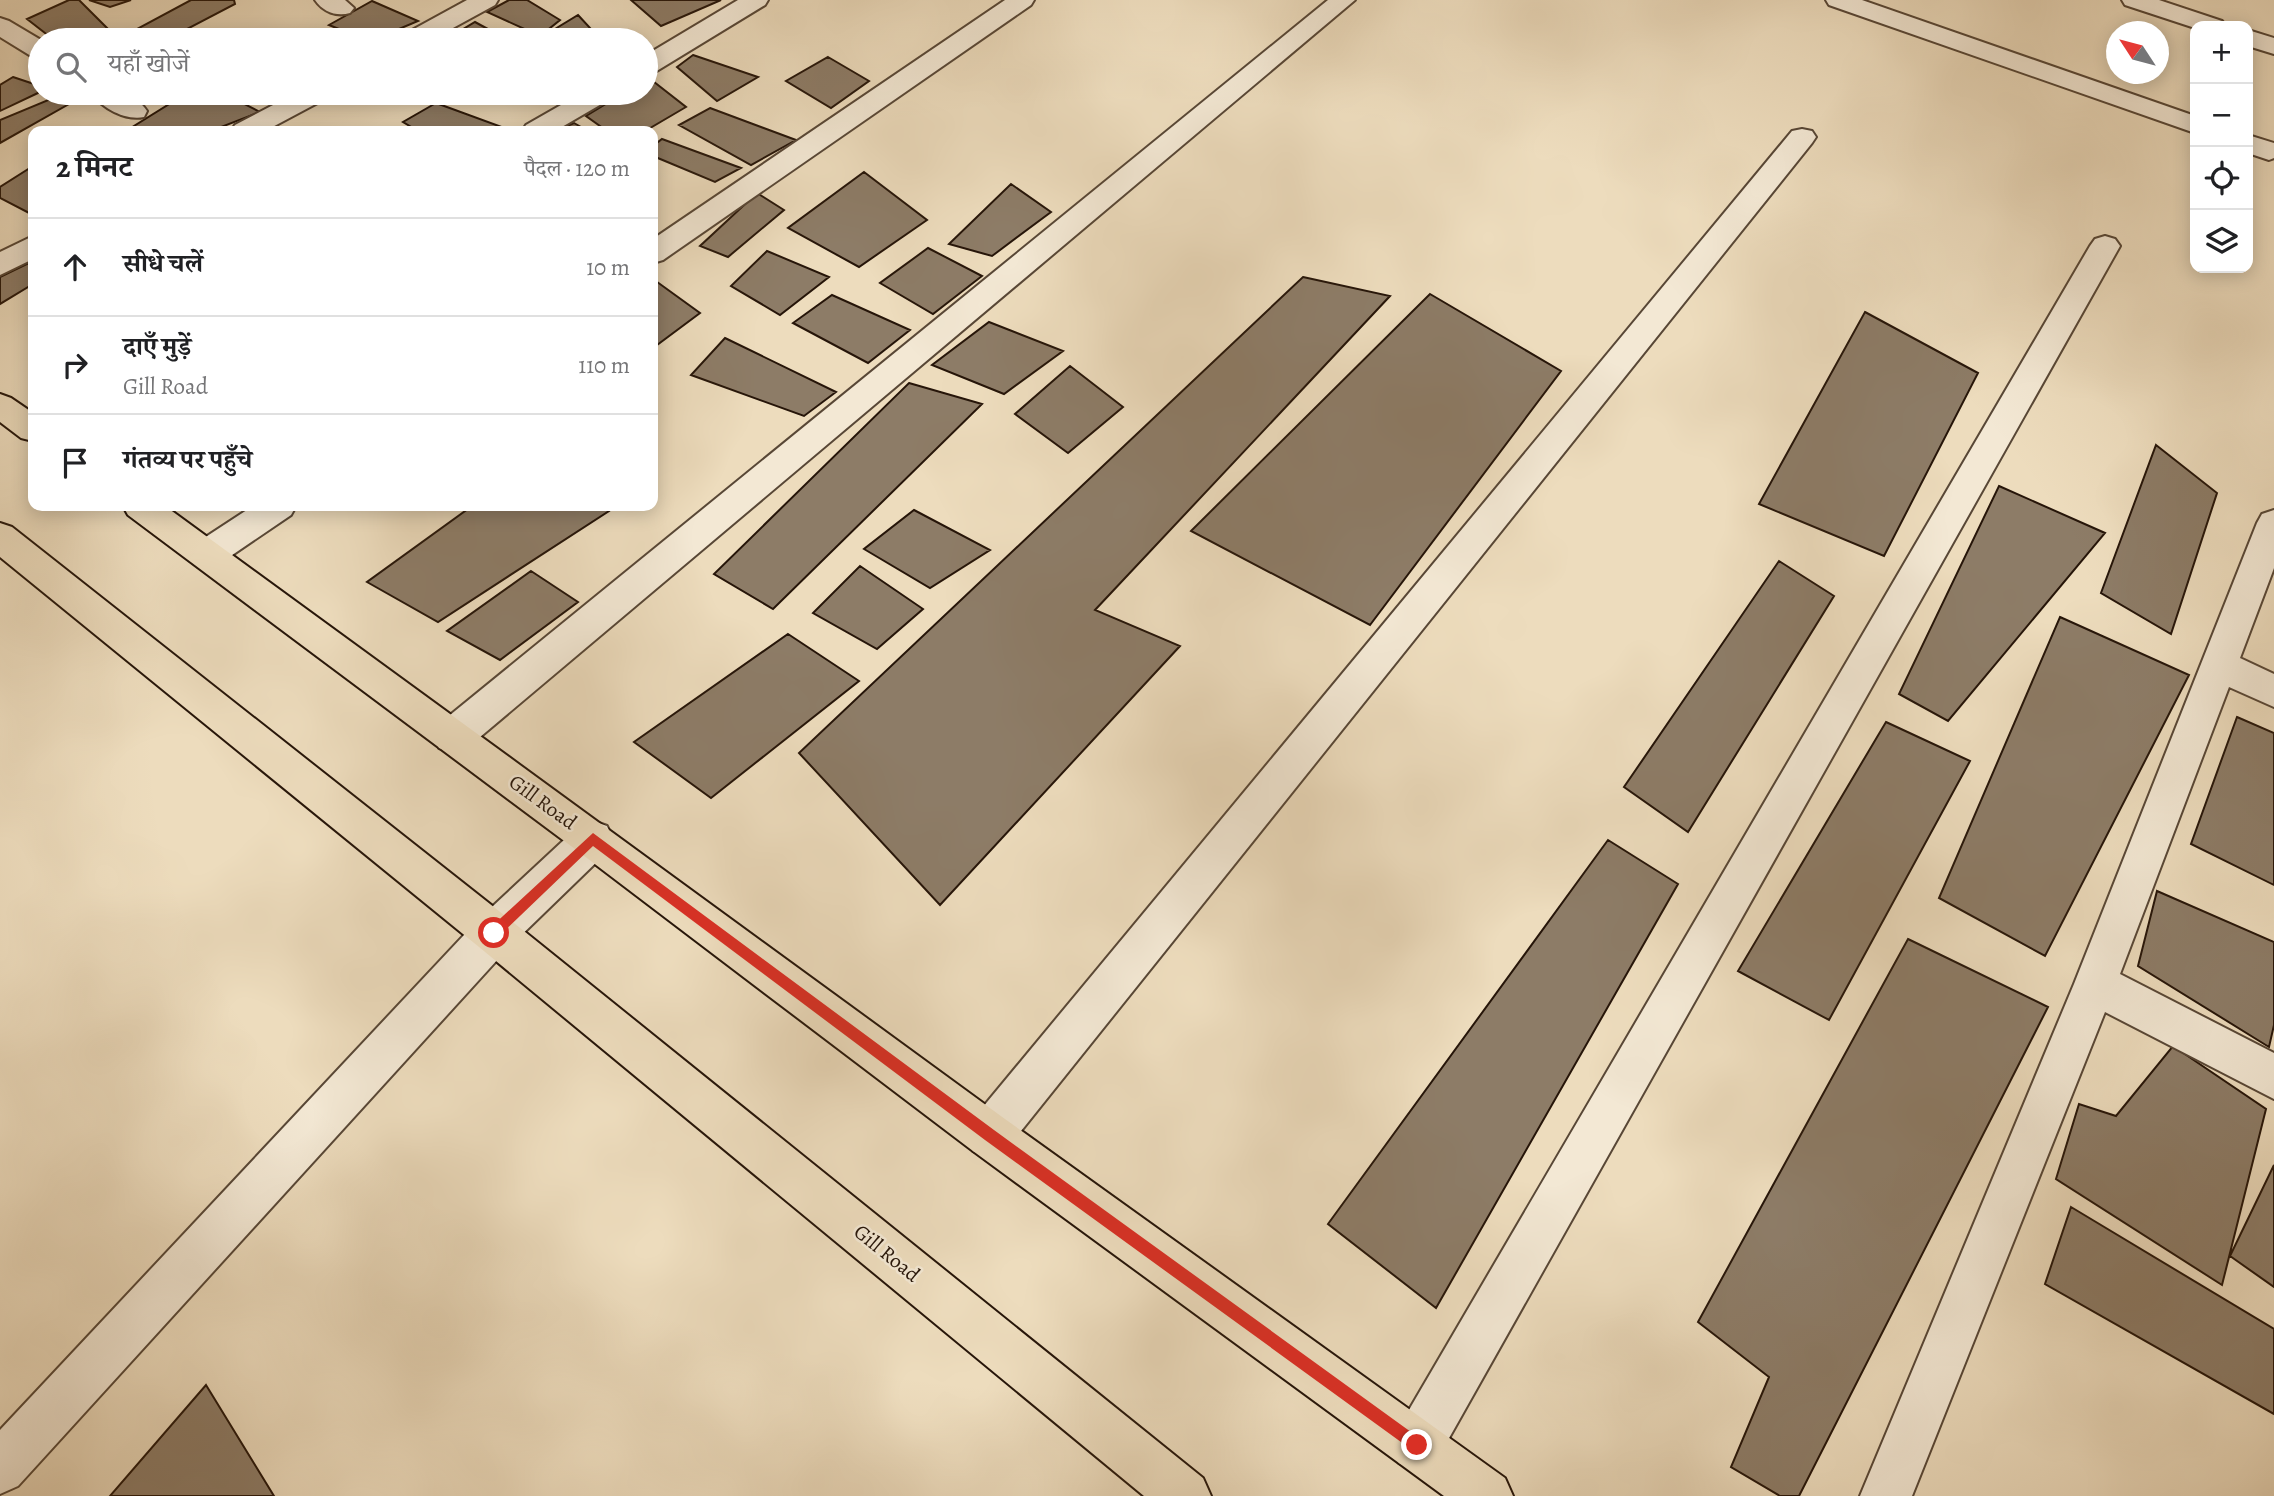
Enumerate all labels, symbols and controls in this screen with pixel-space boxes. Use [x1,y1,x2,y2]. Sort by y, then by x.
north arrow [2106,21,2169,84]
map controls [2190,21,2253,273]
button: + [2190,21,2253,84]
search box [28,28,658,105]
text: यहाँ खोजें [108,46,189,81]
icon: search [52,48,90,86]
button: − [2190,84,2253,147]
text: 2 मिनट [56,147,133,187]
button: locate [2190,147,2253,210]
text: पैदल · 120 m [524,153,630,184]
button: layers [2190,210,2253,273]
text: सीधे चलें [123,246,203,281]
icon: ahead [56,248,94,286]
text: 10 m [586,252,630,283]
text: दाएँ मुड़ें [123,329,191,364]
icon: right [56,346,94,384]
text: 110 m [578,350,630,381]
text: Gill Road [123,371,208,402]
text: गंतव्य पर पहुँचे [123,442,252,477]
icon: arrive [56,444,94,482]
street label: Gill Road [503,768,583,837]
route start [478,917,509,948]
street label: Gill Road [848,1218,927,1289]
route end [1401,1429,1432,1460]

